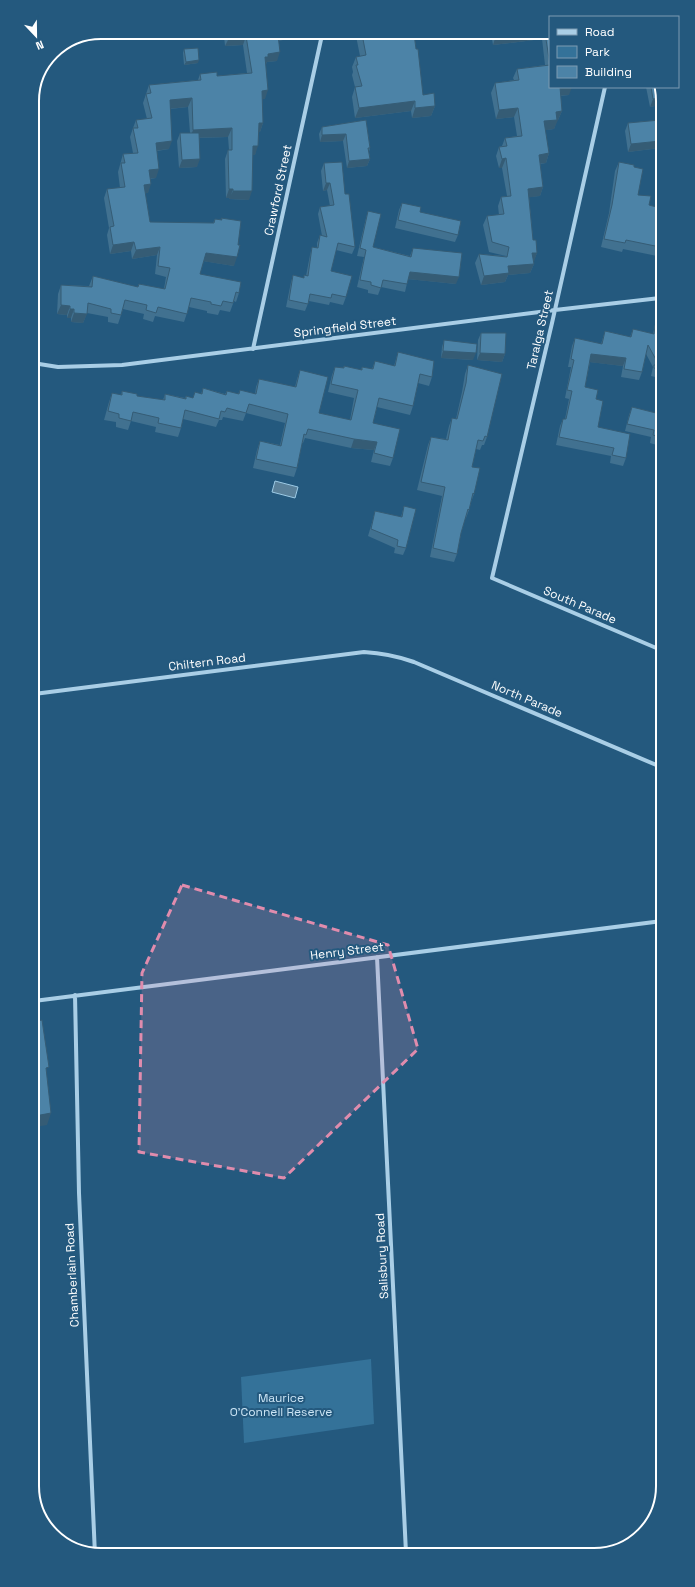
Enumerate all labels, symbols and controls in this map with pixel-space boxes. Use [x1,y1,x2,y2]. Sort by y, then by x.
north arrow [16,16,56,56]
legend [549,16,679,88]
text: Road [585,24,614,40]
text: N [34,37,46,53]
text: Park [585,44,610,60]
text: Building [585,64,632,80]
street label: Crawford Street [261,143,295,237]
street label: Taralga Street [523,289,557,371]
street label: Springfield Street [293,313,397,341]
street label: South Parade [541,582,619,628]
street label: Chiltern Road [167,649,247,675]
street label: North Parade [489,677,565,721]
street label: Henry Street [309,939,385,963]
street label: Salisbury Road [372,1213,392,1299]
street label: Chamberlain Road [61,1222,83,1328]
park label: Maurice O'Connell Reserve [230,1390,332,1420]

